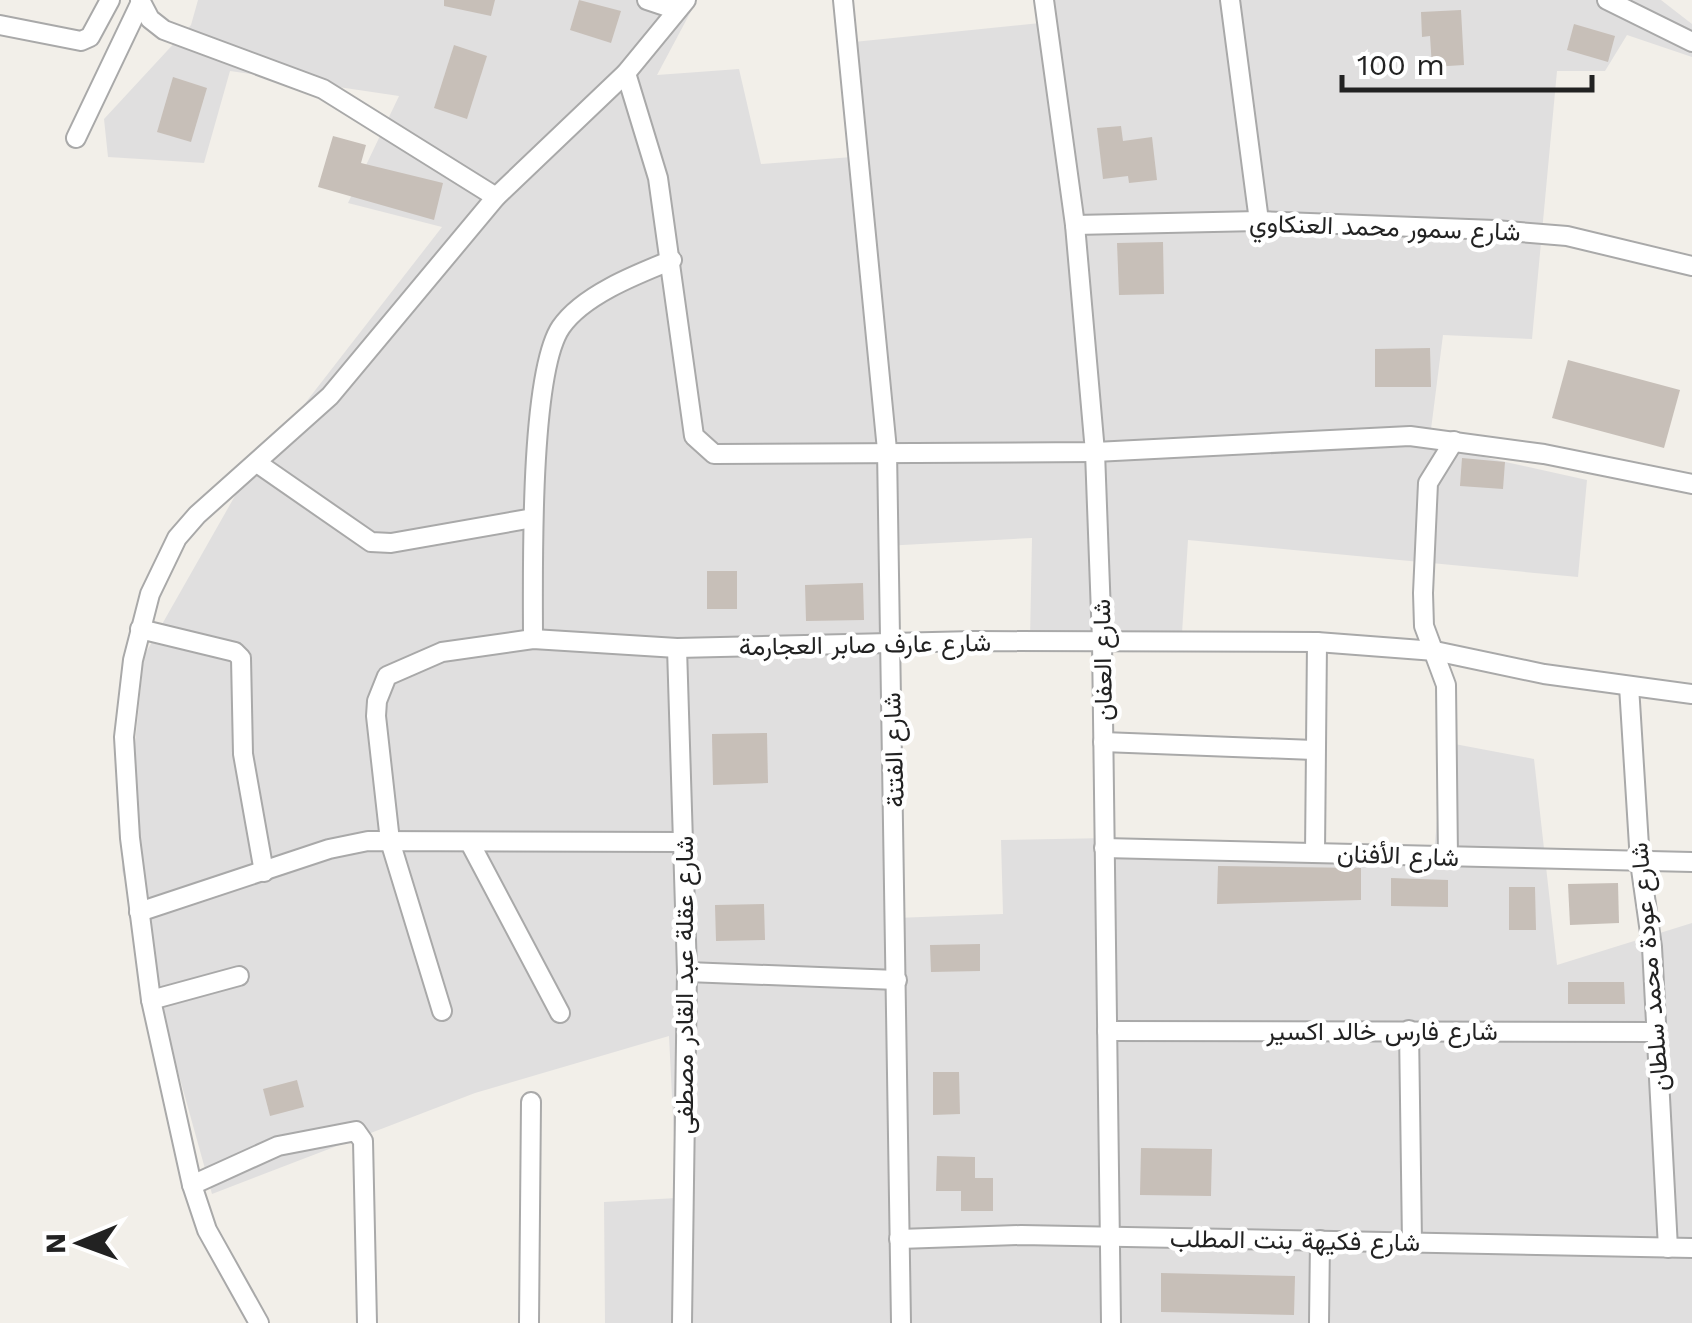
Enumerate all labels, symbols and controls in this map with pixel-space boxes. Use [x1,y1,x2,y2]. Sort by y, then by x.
scale bar [1342,30,1592,92]
text: 100 m [1357,47,1445,82]
street label: شارع سمور محمد العنكاوي [1249,208,1521,253]
street label: شارع العفان [1087,599,1120,721]
street label: شارع عارف صابر العجارمة [739,628,991,663]
street label: شارع الفتنة [877,692,912,808]
street label: شارع عقلة عبد القادر مصطفى [670,836,701,1134]
street label: شارع الأفنان [1336,839,1460,874]
street label: شارع عودة محمد سلطان [1624,841,1677,1093]
street label: شارع فارس خالد اكسير [1265,1017,1498,1048]
north arrow [30,1193,130,1293]
street label: شارع فكيهة بنت المطلب [1170,1224,1420,1259]
text: N [39,1233,72,1254]

